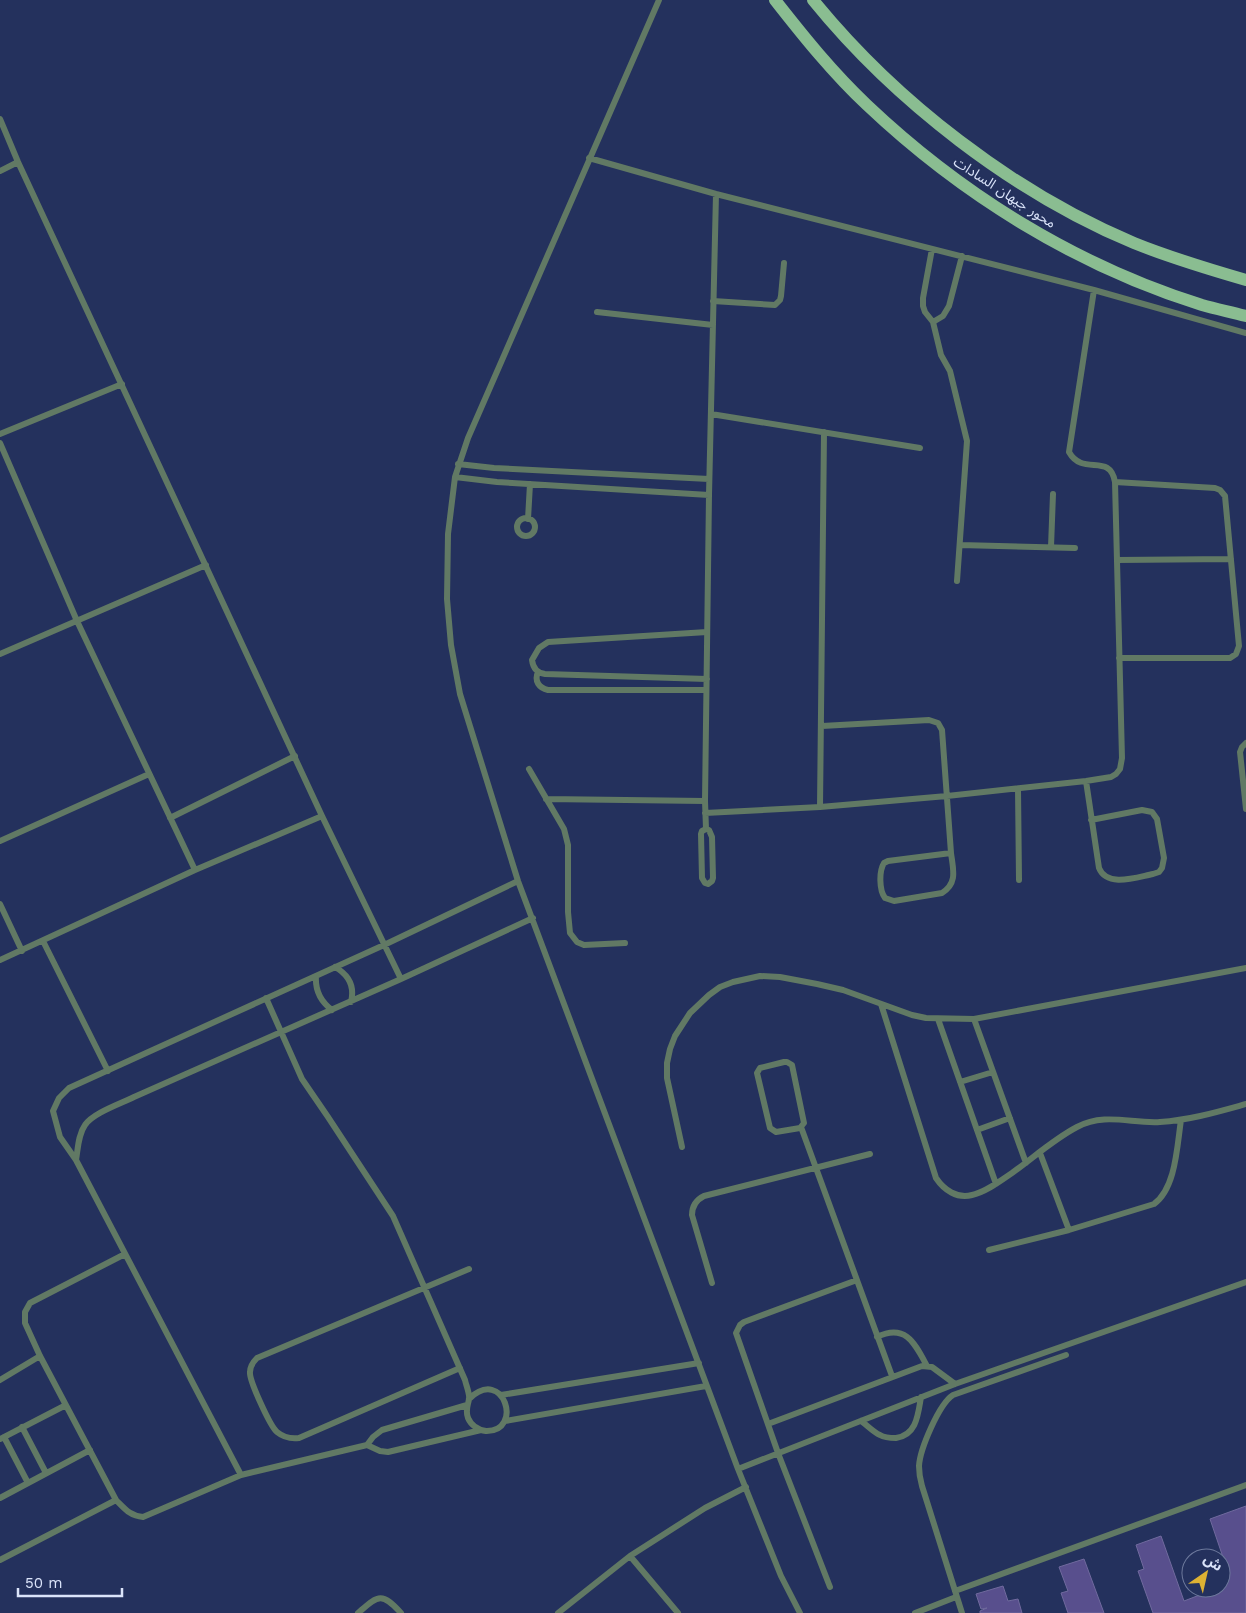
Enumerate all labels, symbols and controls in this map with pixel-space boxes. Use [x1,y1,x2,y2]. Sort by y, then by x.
street label: محور جيهان السادات [950,153,1059,232]
north arrow [1181,1548,1231,1598]
text: ش [1201,1550,1226,1574]
scale bar [18,1566,121,1598]
text: 50 m [25,1574,62,1592]

